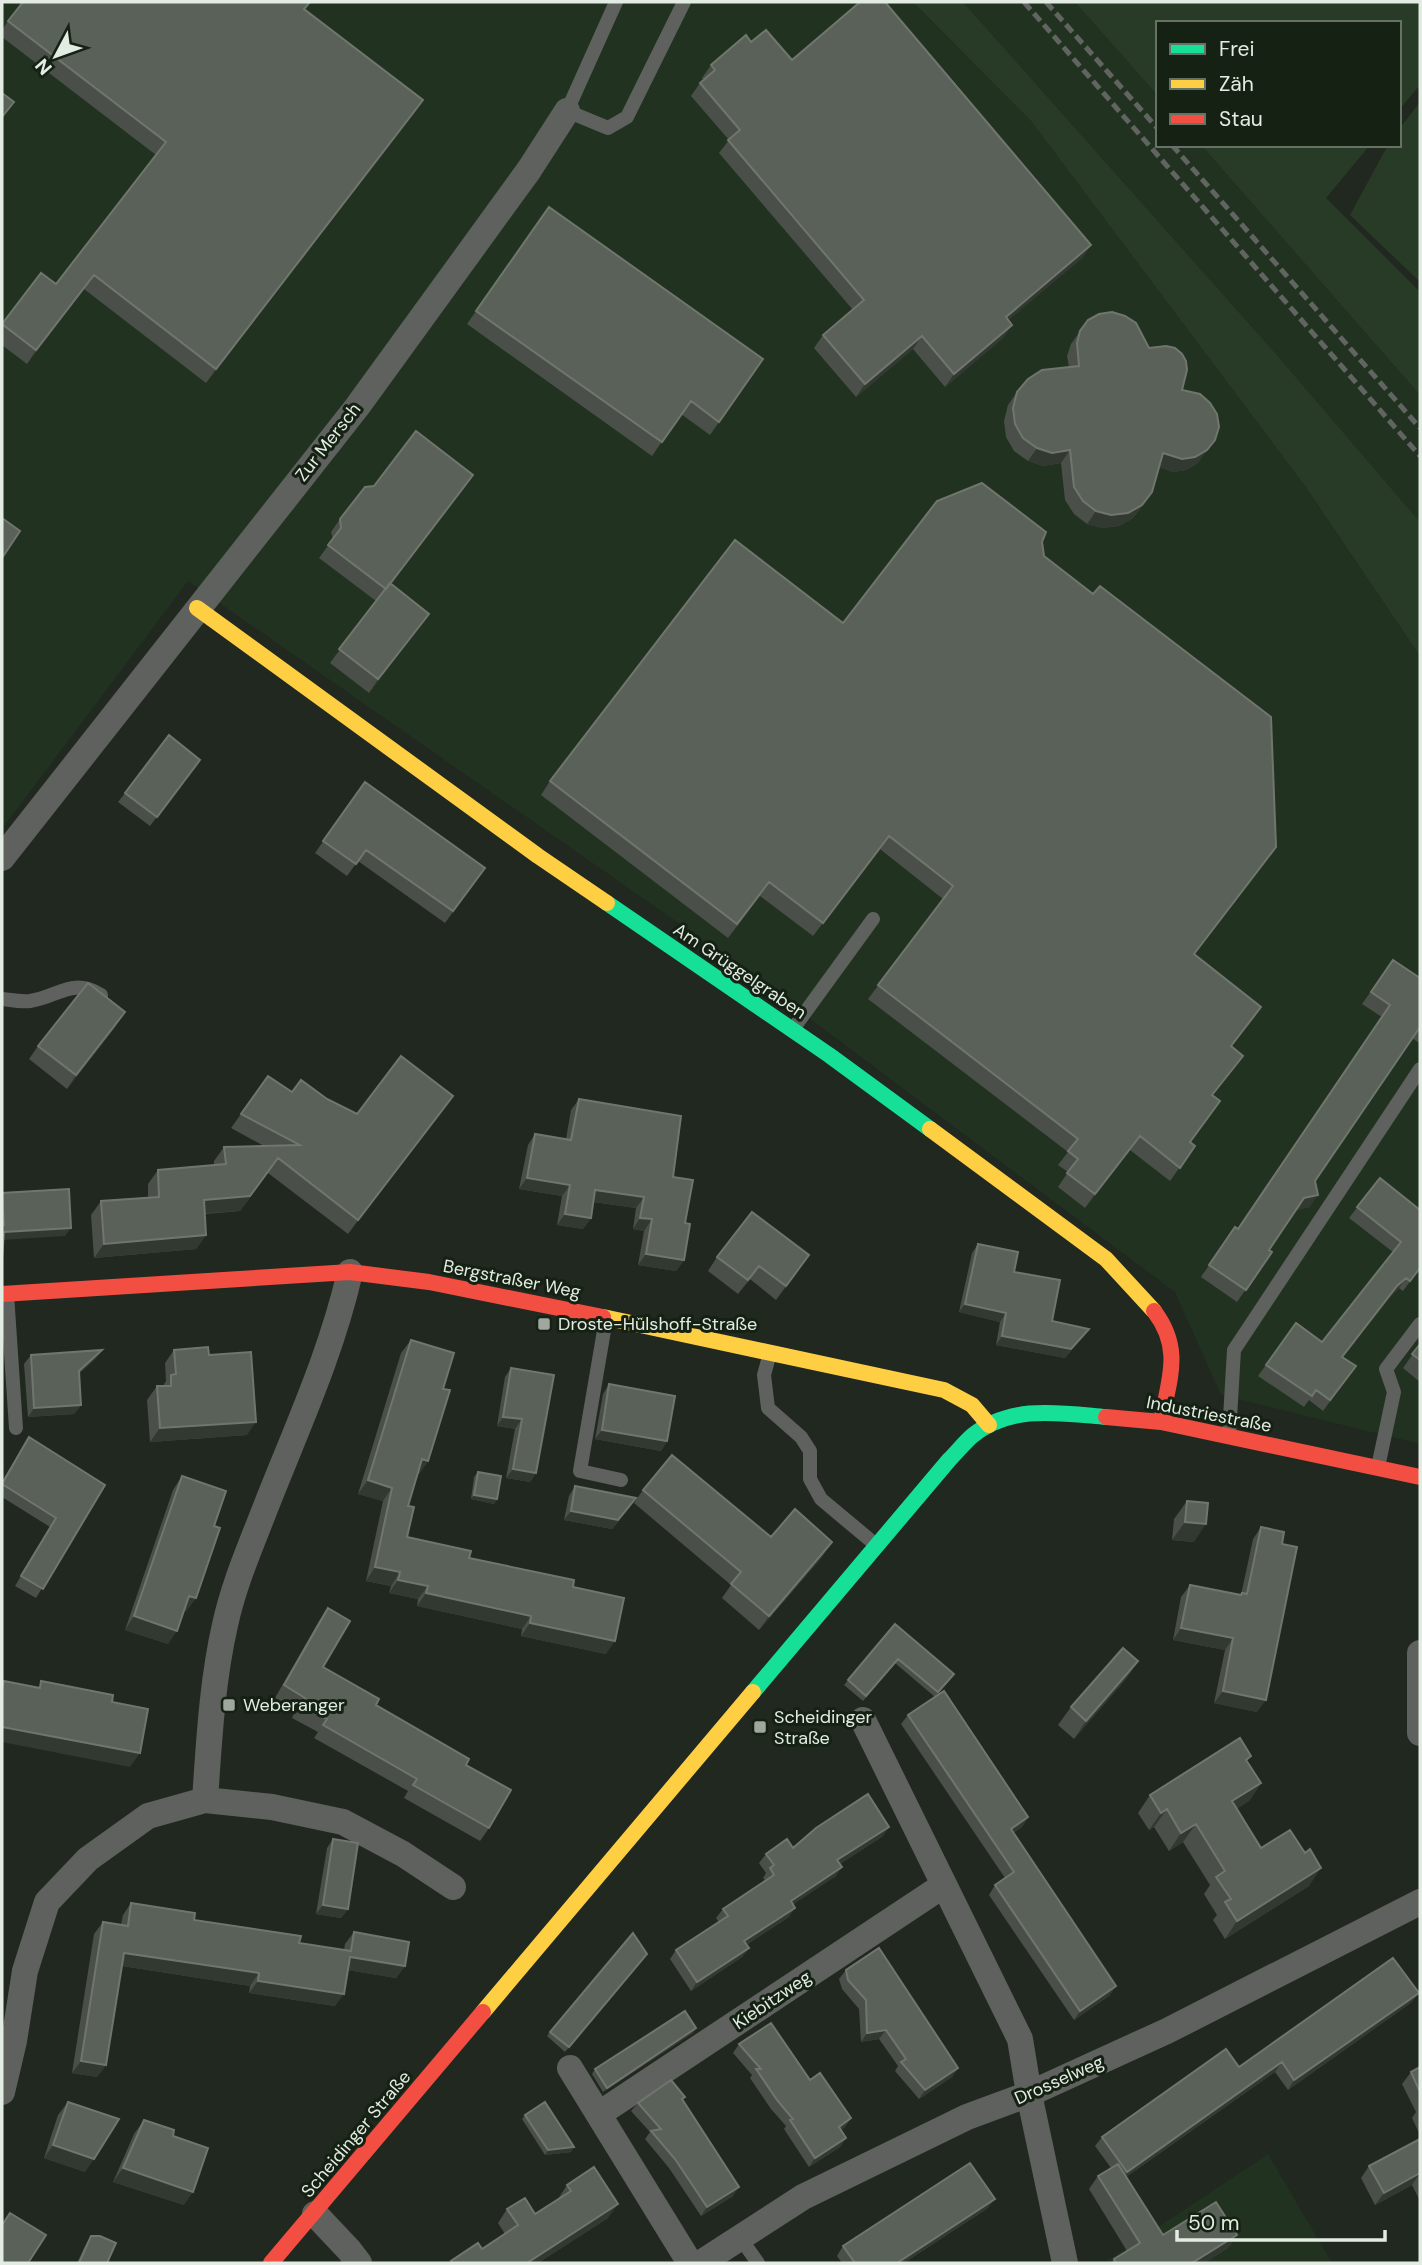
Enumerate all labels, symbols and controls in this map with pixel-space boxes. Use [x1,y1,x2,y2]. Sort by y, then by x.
north arrow [21,21,91,91]
legend [1156,21,1401,147]
text: Frei [1219,35,1255,63]
text: N [30,53,58,80]
text: Zäh [1219,70,1254,98]
text: Stau [1219,105,1263,133]
street label: Zur Mersch [290,398,366,486]
street label: Am Grüggelgraben [669,918,811,1024]
street label: Bergstraßer Weg [441,1254,583,1304]
place label: Droste-Hülshoff-Straße [558,1312,757,1336]
marker: Droste-Hülshoff-Straße [536,1316,552,1332]
street label: Industriestraße [1144,1390,1274,1438]
place label: Weberanger [243,1693,345,1717]
marker: Weberanger [221,1697,237,1713]
place label: Scheidinger Straße [774,1705,872,1750]
marker: Scheidinger Straße [752,1719,768,1735]
street label: Kiebitzweg [728,1965,816,2035]
street label: Drosselweg [1011,2050,1107,2110]
street label: Scheidinger Straße [296,2065,416,2203]
scale bar [1177,2198,1385,2242]
text: 50 m [1188,2209,1239,2237]

